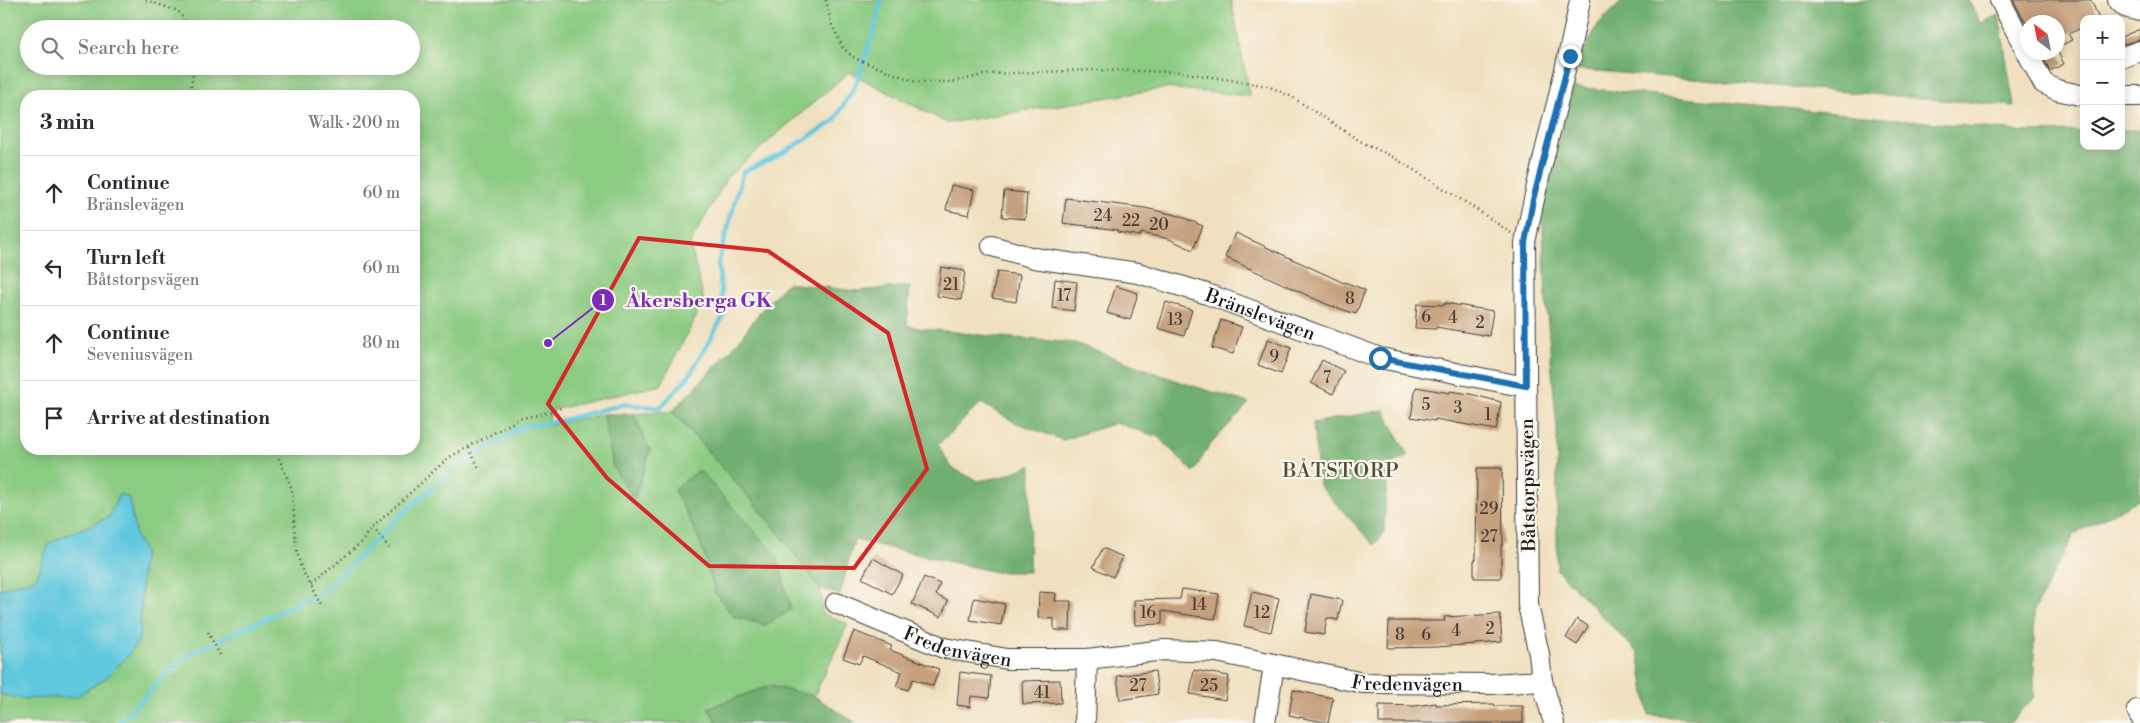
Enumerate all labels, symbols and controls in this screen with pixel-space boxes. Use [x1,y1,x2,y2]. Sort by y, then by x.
north arrow [2020,15,2065,60]
map controls [2080,15,2125,150]
button: + [2080,15,2125,60]
search box [20,20,420,75]
icon: search [38,34,66,62]
text: Search here [78,36,179,60]
route end [1559,45,1582,68]
button: − [2080,60,2125,105]
button: layers [2080,105,2125,150]
text: 3 min [40,110,95,136]
text: Walk · 200 m [308,113,400,133]
text: Continue [87,171,170,195]
icon: ahead [40,179,68,207]
text: 60 m [362,183,400,203]
text: Bränslevägen [87,195,184,215]
house number: 24 [1094,206,1113,226]
house number: 22 [1122,211,1140,231]
house number: 20 [1149,215,1169,235]
text: Turn left [87,246,166,270]
icon: left [40,254,68,282]
text: 60 m [362,258,400,278]
text: Båtstorpsvägen [87,270,199,290]
house number: 21 [943,275,959,295]
callout: Åkersberga GK [590,283,782,318]
street label: Bränslevägen [1201,283,1319,346]
house number: 17 [1057,286,1071,306]
text: Åkersberga GK [625,287,773,314]
house number: 8 [1345,289,1355,309]
text: 1 [599,291,607,310]
house number: 6 [1421,307,1431,327]
house number: 4 [1448,308,1458,328]
house number: 13 [1167,310,1183,330]
house number: 2 [1475,313,1485,333]
text: Continue [87,321,170,345]
icon: ahead [40,329,68,357]
text: 80 m [362,333,400,353]
text: Seveniusvägen [87,345,193,365]
house number: 9 [1269,347,1279,367]
route start [1369,347,1392,370]
house number: 7 [1323,368,1331,388]
house number: 5 [1422,395,1431,415]
house number: 3 [1454,398,1463,418]
icon: arrive [40,404,68,432]
house number: 1 [1485,405,1492,425]
text: Arrive at destination [87,406,270,430]
street label: Båtstorpsvägen [1515,418,1541,553]
district label: BÅTSTORP [1281,458,1400,484]
house number: 29 [1480,499,1499,519]
house number: 27 [1480,527,1498,547]
house number: 14 [1191,595,1207,615]
house number: 16 [1140,603,1156,623]
house number: 12 [1254,603,1270,623]
house number: 2 [1485,619,1495,639]
street label: Fredenvägen [900,621,1013,673]
house number: 4 [1451,621,1461,641]
house number: 8 [1395,625,1405,645]
house number: 6 [1421,625,1431,645]
street label: Fredenvägen [1349,670,1463,697]
house number: 27 [1129,676,1147,696]
house number: 25 [1200,676,1218,696]
house number: 41 [1034,683,1050,703]

